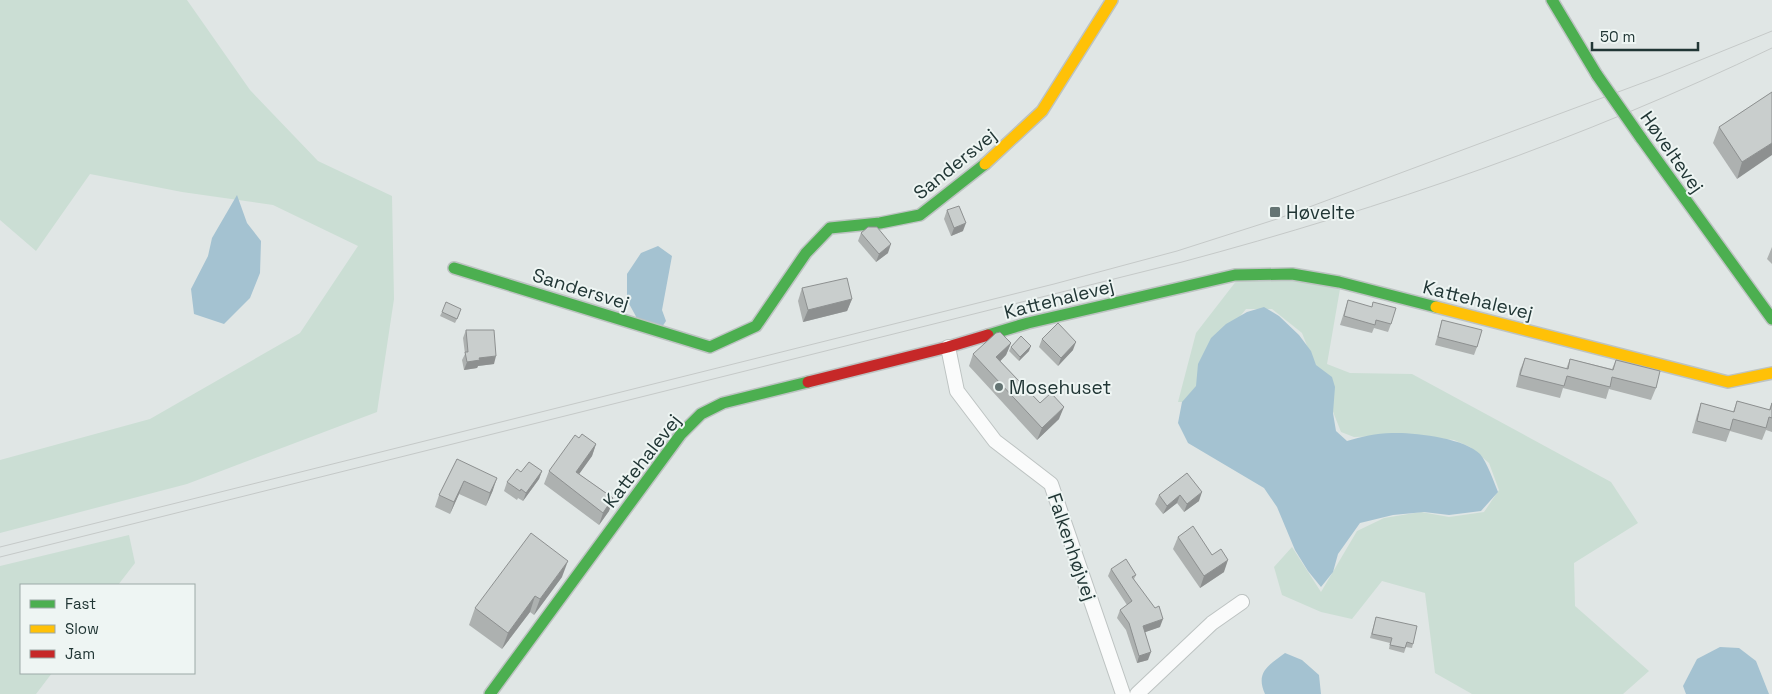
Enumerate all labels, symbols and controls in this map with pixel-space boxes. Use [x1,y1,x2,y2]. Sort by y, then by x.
scale bar [1592,20,1698,52]
text: 50 m [1600,27,1635,46]
street label: Høveltevej [1635,106,1709,198]
street label: Sandersvej [908,123,1002,205]
place label: Høvelte [1286,200,1355,225]
marker: Høvelte [1268,205,1282,219]
street label: Sandersvej [529,262,633,316]
street label: Kattehalevej [1001,273,1117,325]
street label: Kattehalevej [1420,274,1536,326]
place label: Mosehuset [1009,375,1111,400]
marker: Mosehuset [993,381,1005,393]
street label: Kattehalevej [598,409,686,513]
street label: Falkenhøjvej [1042,490,1102,604]
legend [20,584,195,674]
text: Fast [65,594,96,613]
text: Slow [65,619,99,638]
text: Jam [65,644,95,663]

